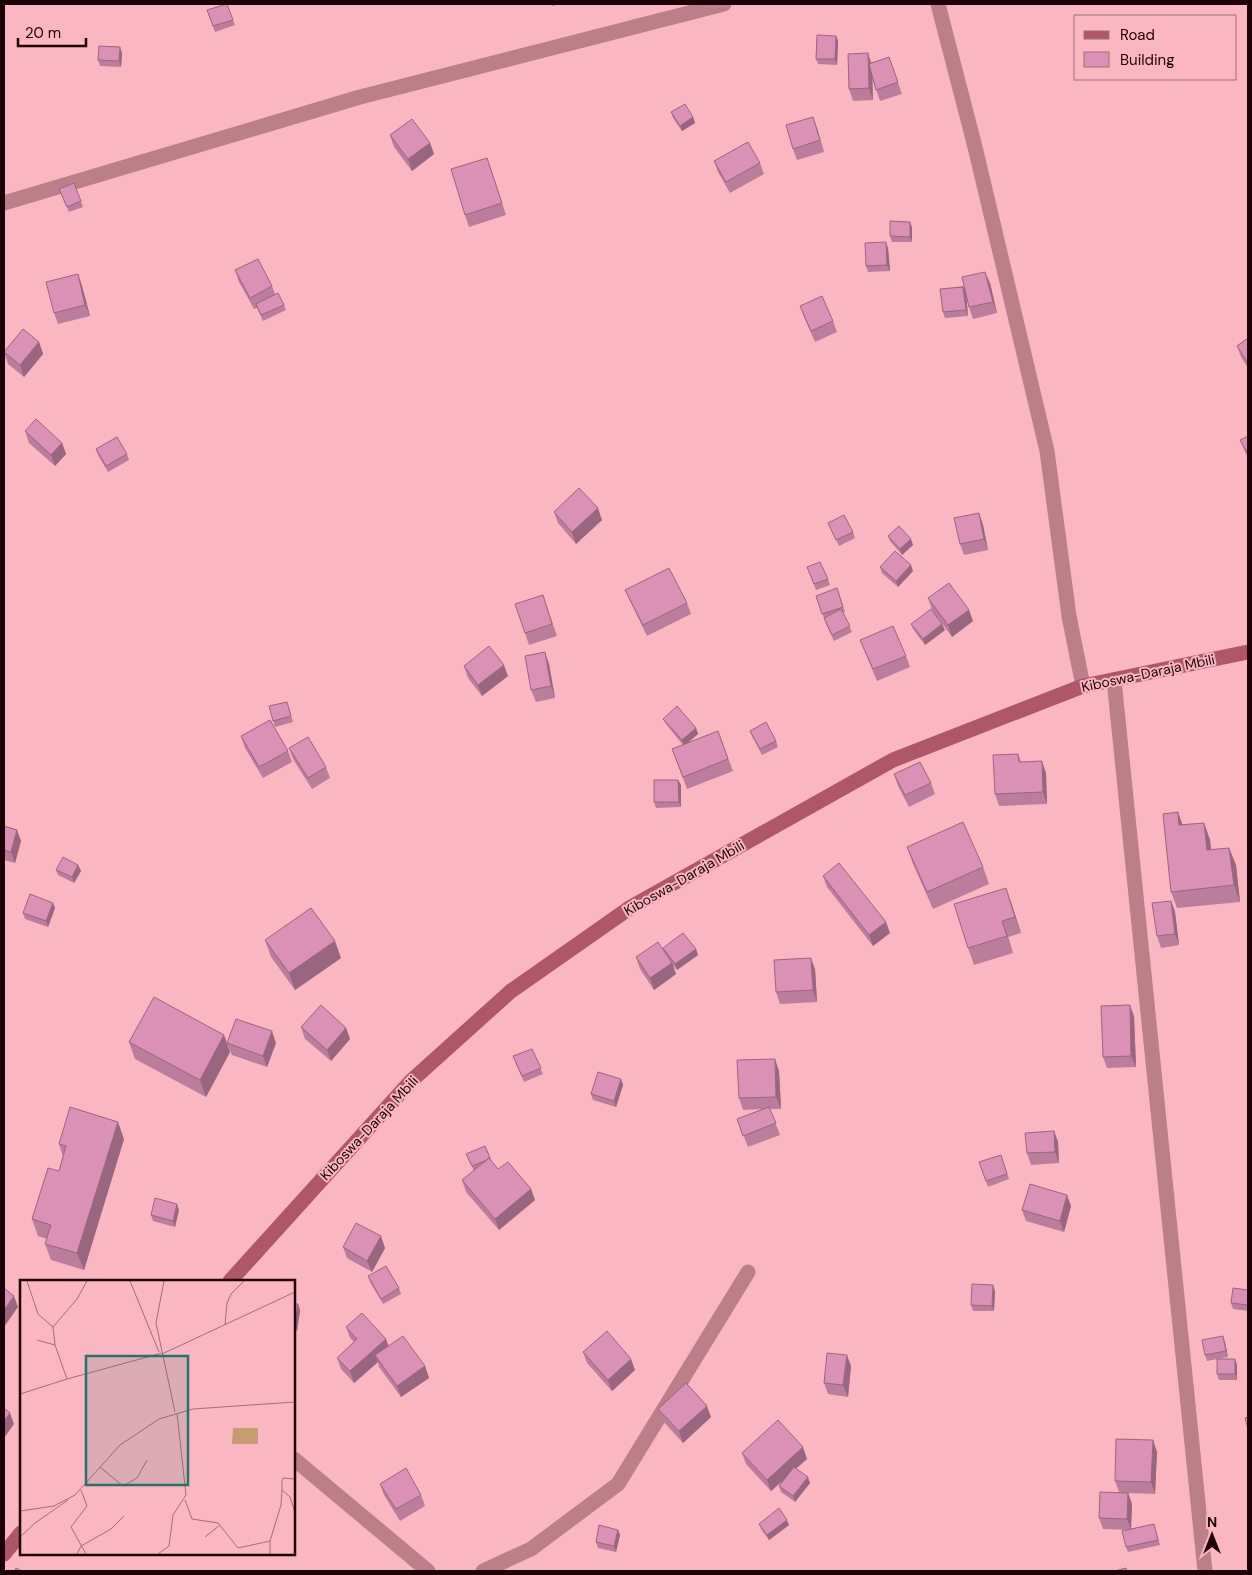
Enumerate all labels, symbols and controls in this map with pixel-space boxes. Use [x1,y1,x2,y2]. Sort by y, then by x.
scale bar [18,15,85,47]
legend [1074,15,1237,80]
text: 20 m [25,23,61,43]
text: Road [1120,25,1155,45]
text: Building [1120,50,1175,70]
street label: Kiboswa-Daraja Mbili [1080,650,1216,696]
street label: Kiboswa-Daraja Mbili [621,836,747,920]
street label: Kiboswa-Daraja Mbili [316,1072,422,1184]
inset map [20,1280,295,1555]
north arrow [1187,1510,1237,1560]
text: N [1207,1513,1217,1531]

